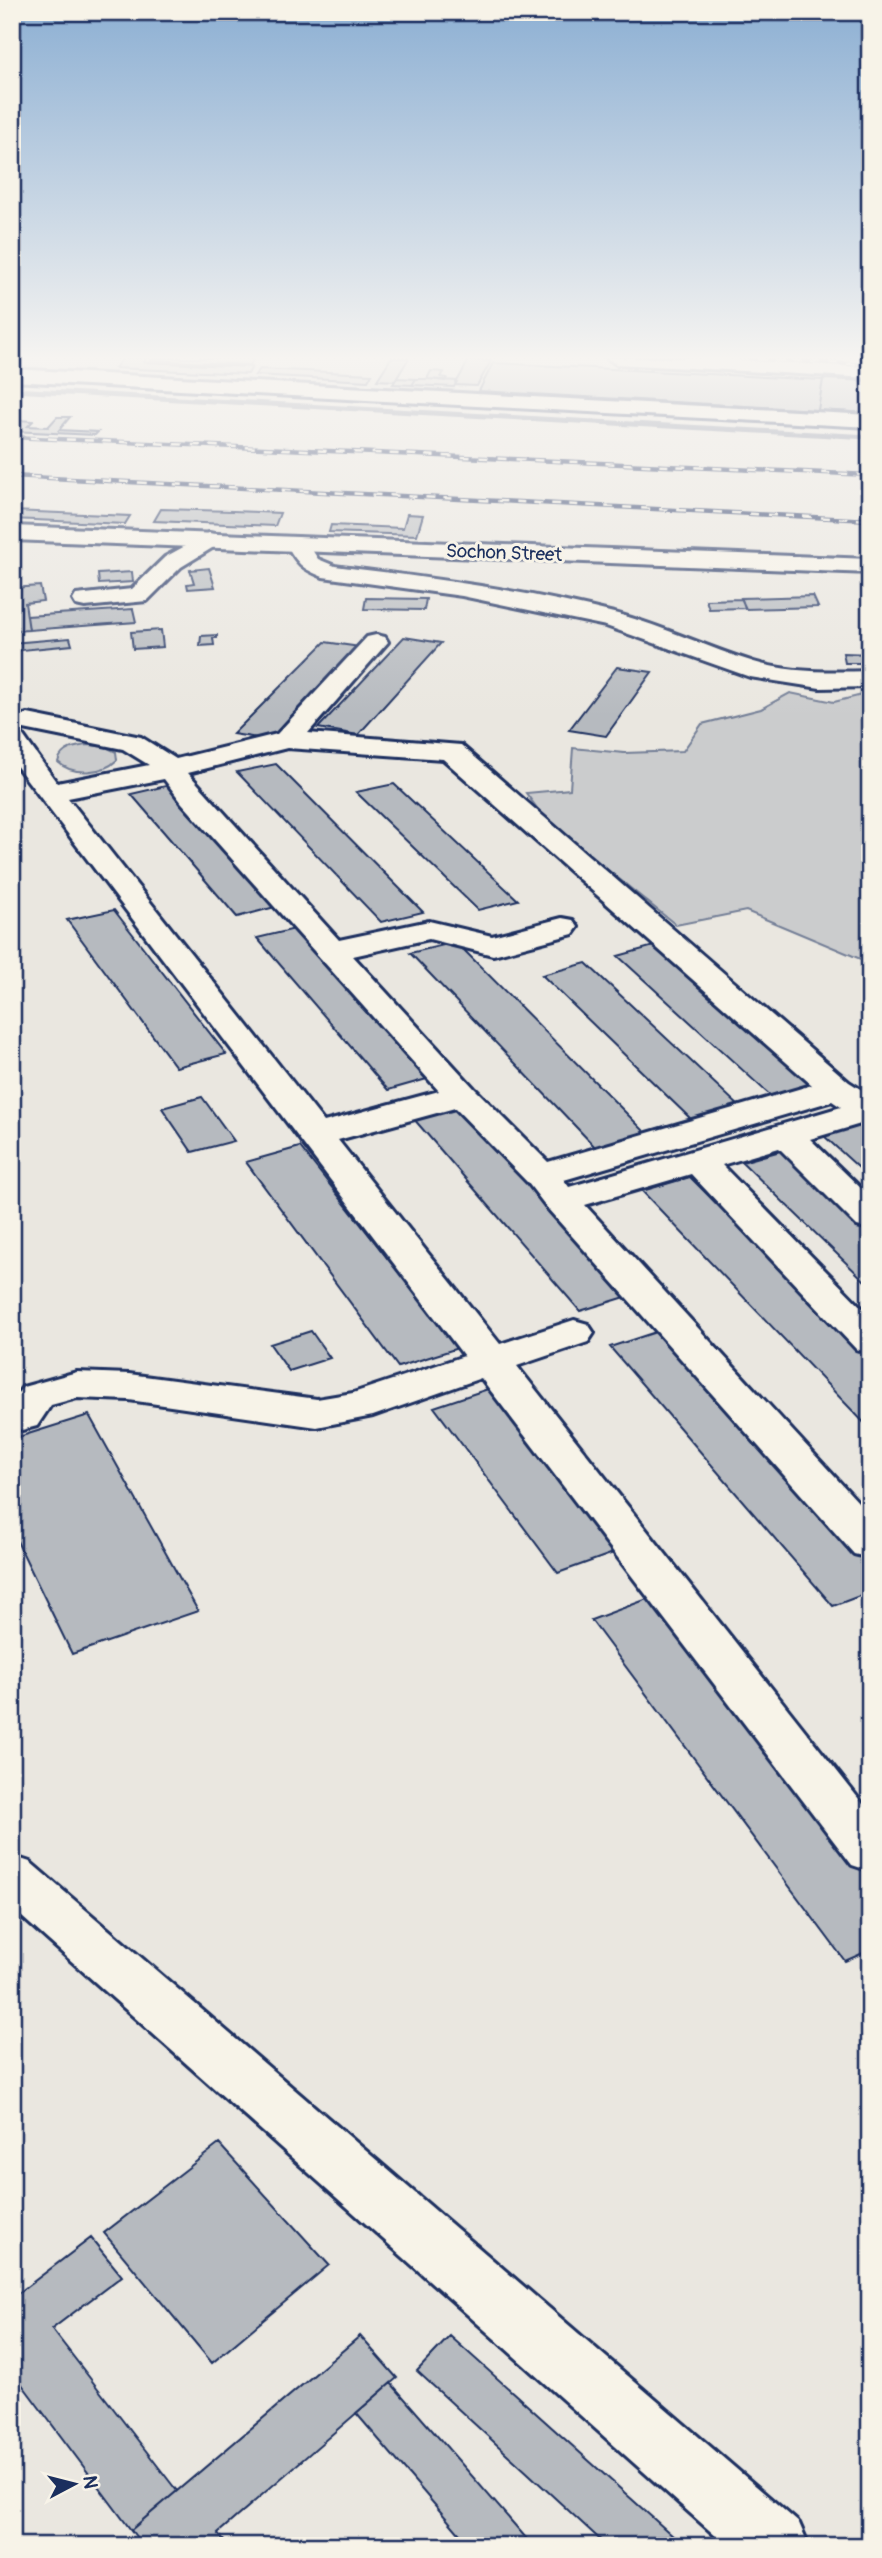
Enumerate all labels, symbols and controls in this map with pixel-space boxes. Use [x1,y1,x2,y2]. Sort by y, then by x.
street label: Sochon Street [445,539,563,567]
north arrow [38,2450,108,2520]
text: N [77,2474,103,2490]

